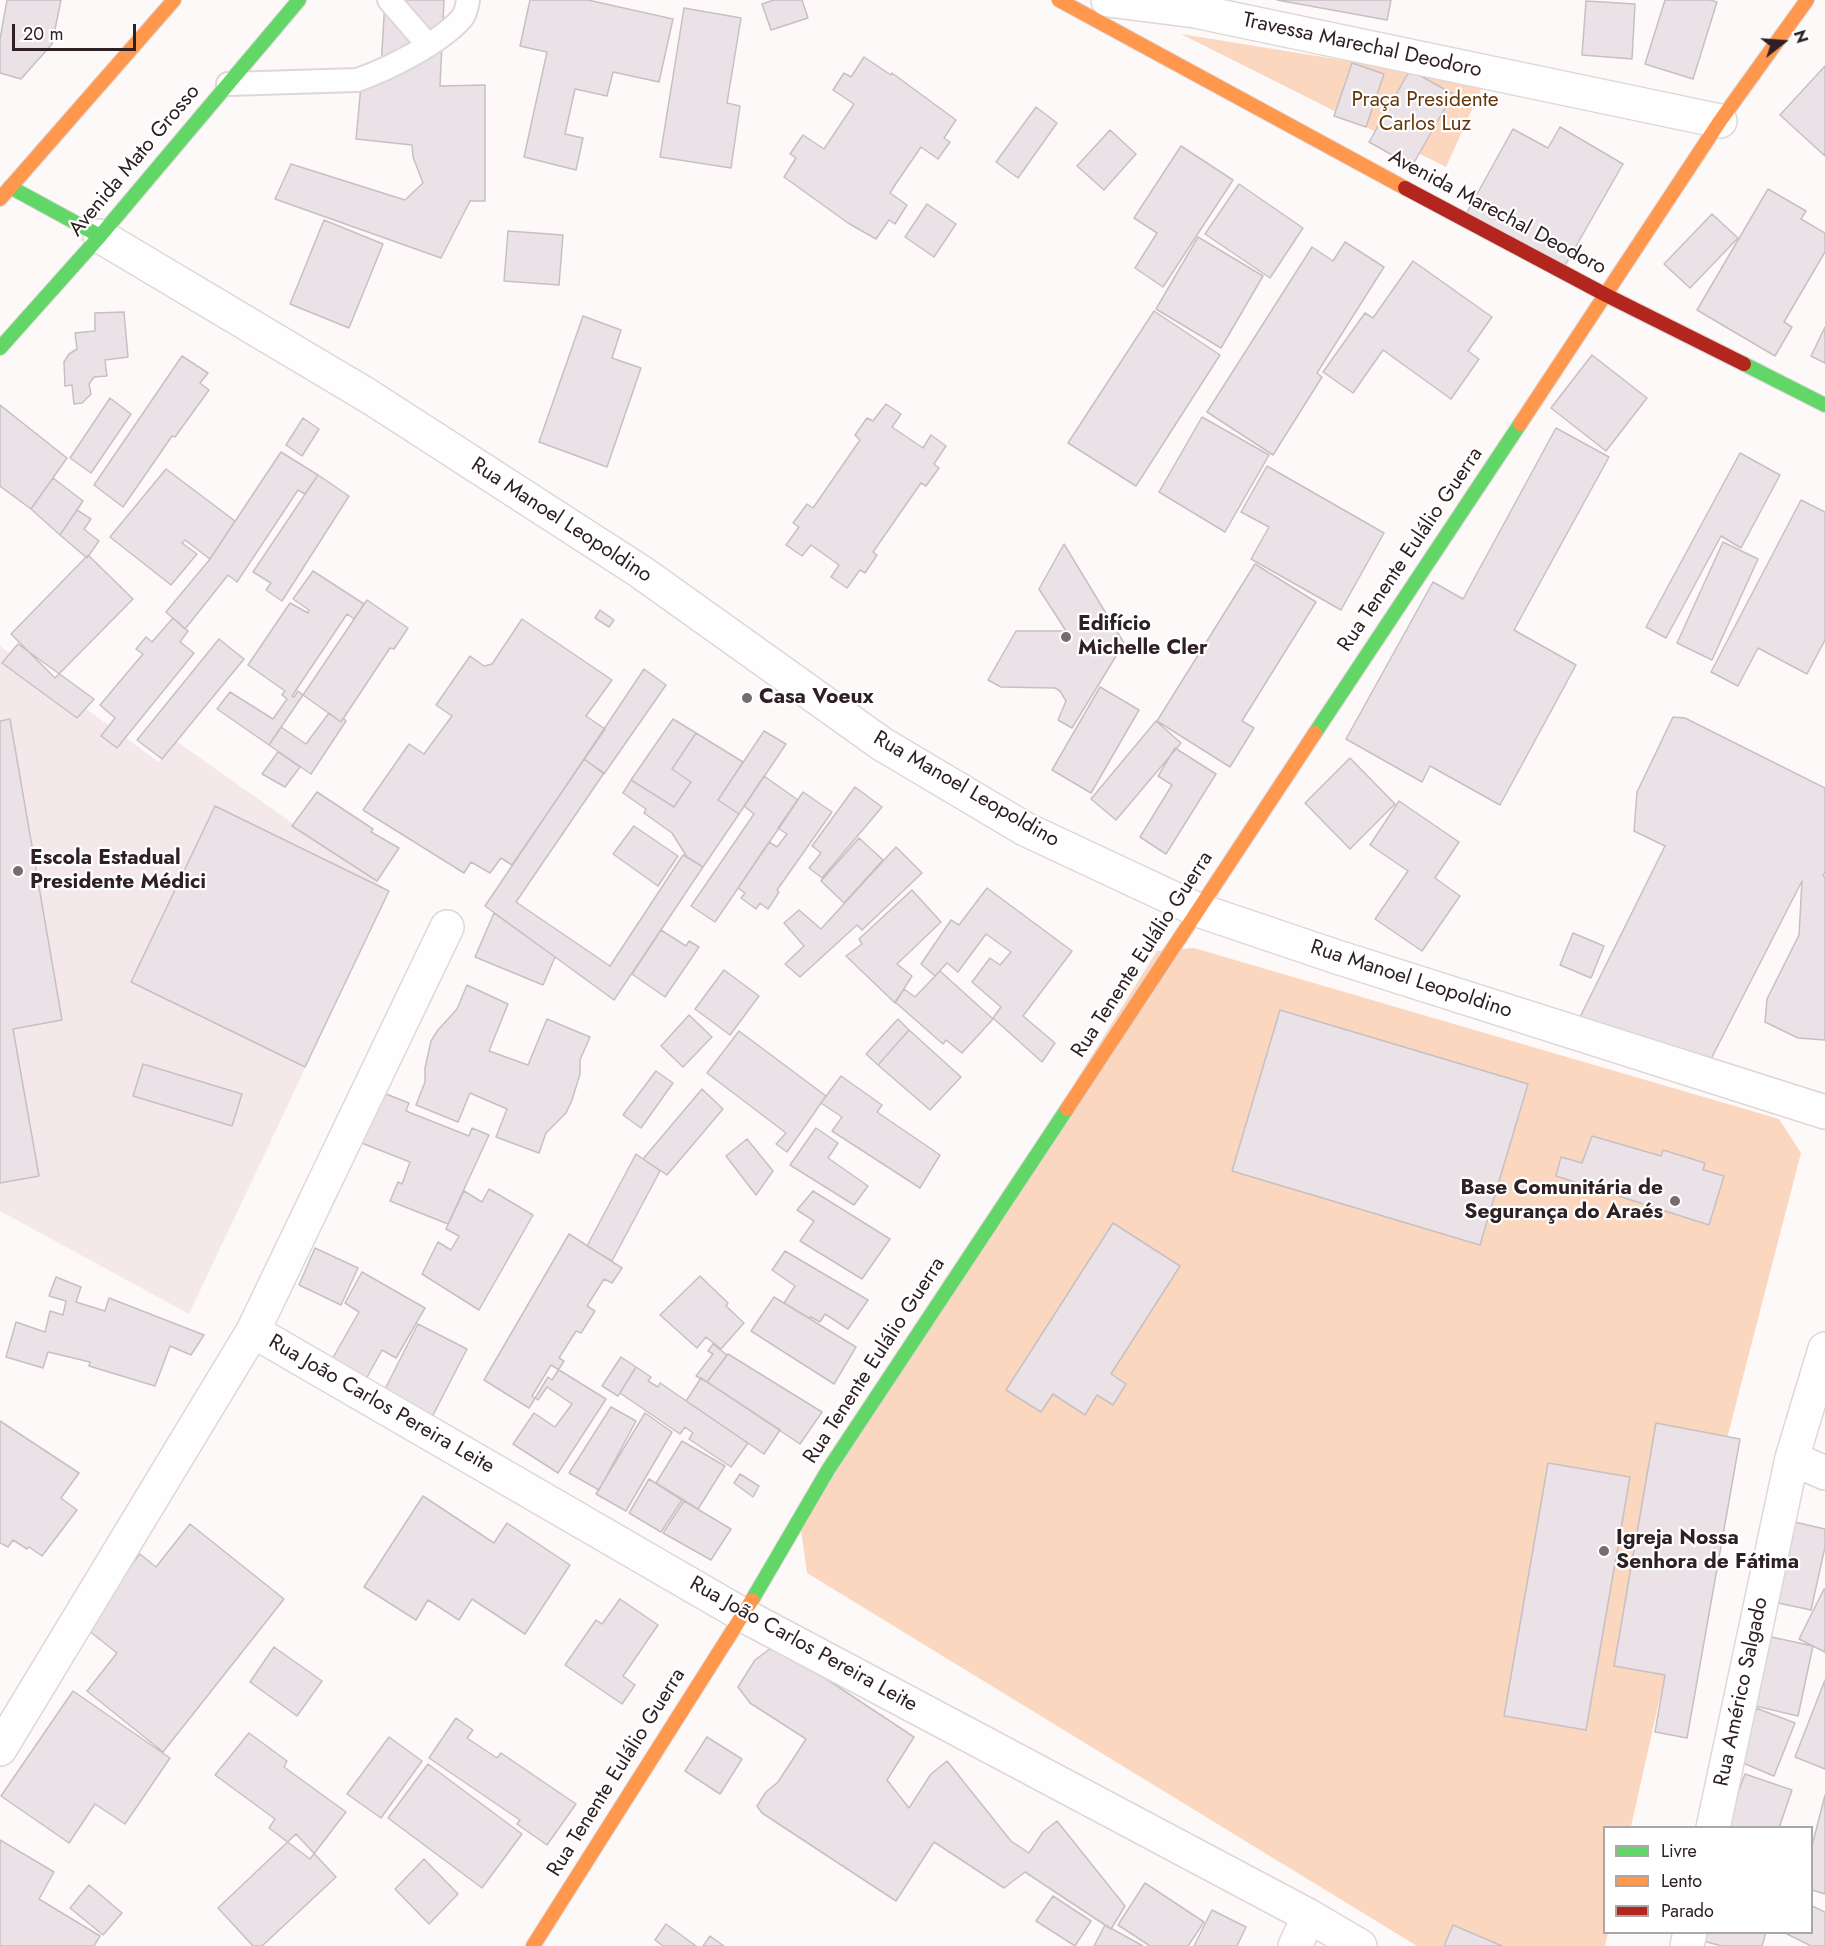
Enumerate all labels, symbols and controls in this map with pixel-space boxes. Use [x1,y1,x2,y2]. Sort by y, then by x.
street label: Travessa Marechal Deodoro [1240,8,1484,84]
scale bar [15,12,140,50]
north arrow [1753,12,1813,72]
text: 20 m [23,21,63,47]
text: N [1788,27,1814,46]
street label: Avenida Mato Grosso [64,80,206,242]
park label: Praça Presidente Carlos Luz [1351,88,1499,138]
street label: Avenida Marechal Deodoro [1384,145,1610,281]
street label: Rua Tenente Eulálio Guerra [1333,443,1489,657]
street label: Rua Manoel Leopoldino [466,453,656,589]
place label: Edifício Michelle Cler [1078,612,1208,662]
marker: Edifício Michelle Cler [1059,630,1073,644]
place label: Casa Voeux [759,685,874,711]
marker: Casa Voeux [740,691,754,705]
street label: Rua Manoel Leopoldino [868,726,1064,854]
place label: Escola Estadual Presidente Médici [30,846,206,896]
street label: Rua Tenente Eulálio Guerra [1067,847,1219,1063]
marker: Escola Estadual Presidente Médici [11,864,25,878]
street label: Rua Manoel Leopoldino [1307,935,1515,1025]
place label: Base Comunitária de Segurança do Araés [1460,1176,1663,1226]
marker: Base Comunitária de Segurança do Araés [1668,1194,1682,1208]
street label: Rua Tenente Eulálio Guerra [799,1253,951,1469]
street label: Rua João Carlos Pereira Leite [264,1330,498,1480]
place label: Igreja Nossa Senhora de Fátima [1616,1526,1799,1576]
marker: Igreja Nossa Senhora de Fátima [1597,1544,1611,1558]
street label: Rua João Carlos Pereira Leite [685,1572,921,1718]
street label: Rua Américo Salgado [1710,1595,1774,1789]
street label: Rua Tenente Eulálio Guerra [542,1664,692,1882]
legend [1603,1826,1813,1934]
text: Livre [1661,1838,1697,1864]
text: Lento [1661,1868,1702,1894]
text: Parado [1661,1898,1714,1924]

